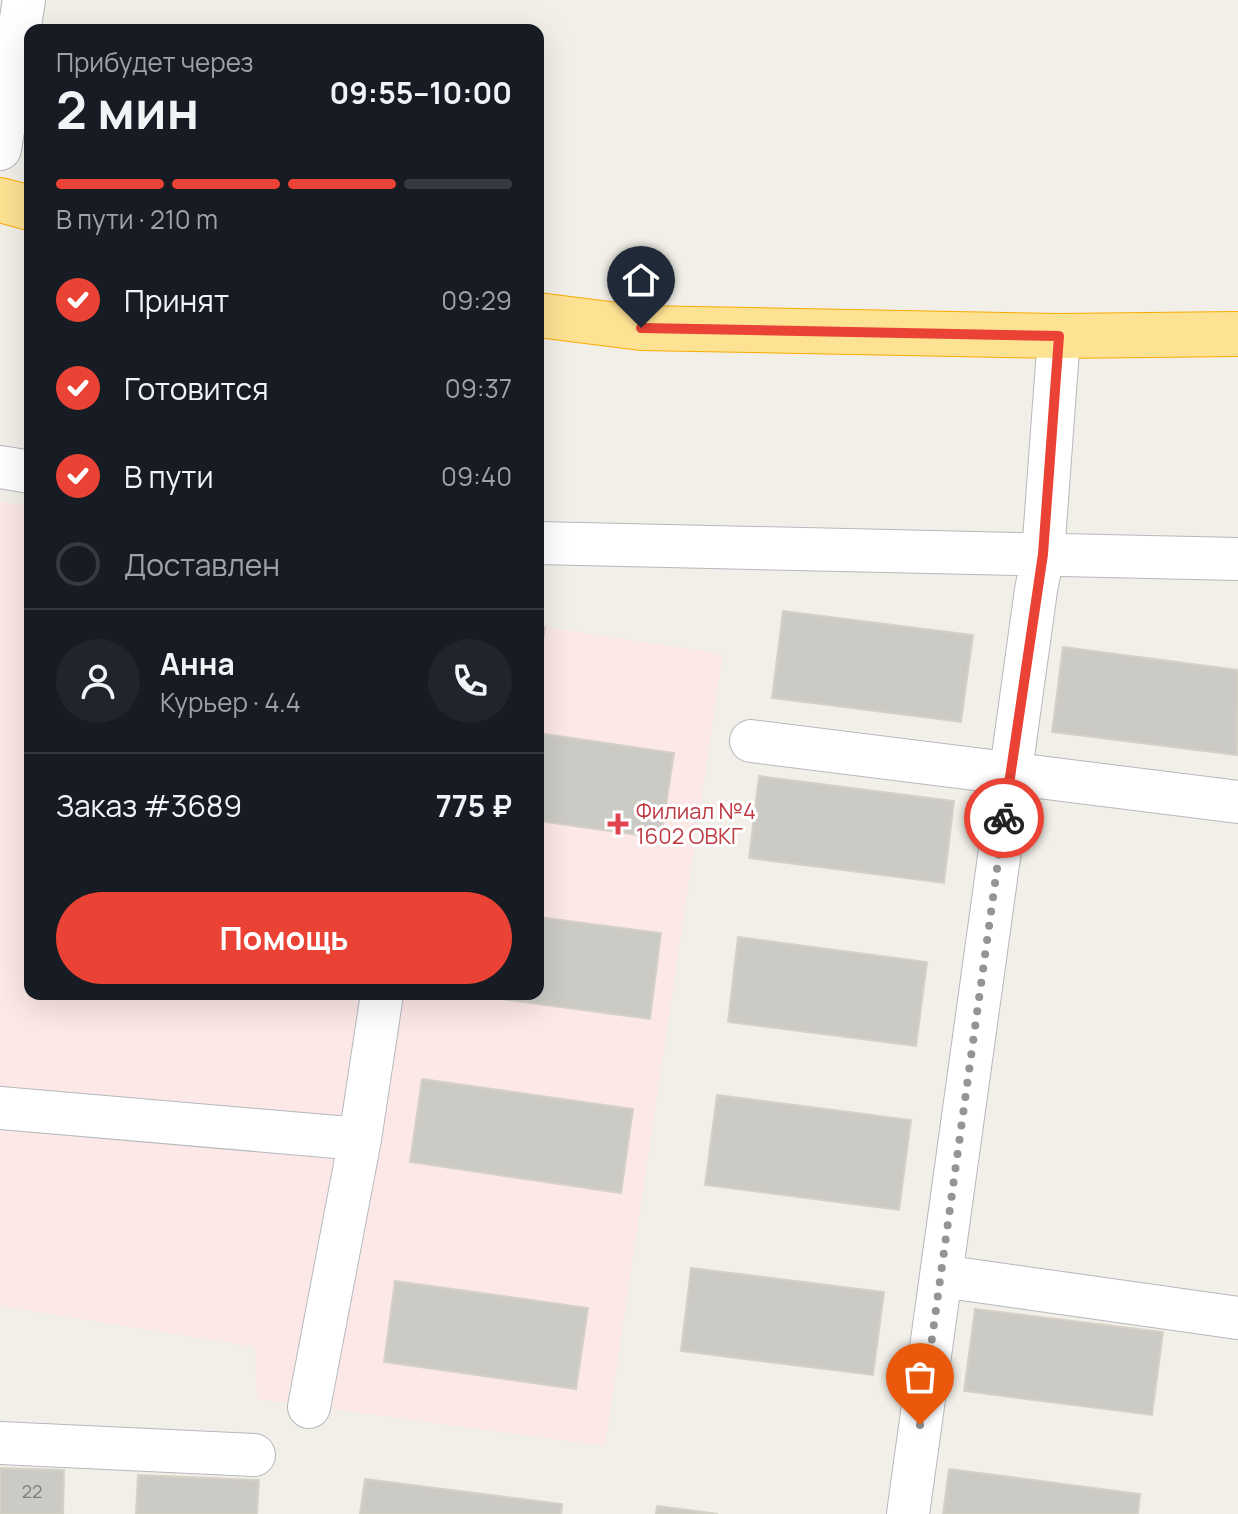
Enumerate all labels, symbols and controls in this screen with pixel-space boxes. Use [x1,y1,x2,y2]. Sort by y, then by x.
text: Прибудет через [56,44,254,80]
text: 09:55–10:00 [329,72,512,113]
text: 2 мин [56,74,199,145]
text: В пути · 210 m [56,201,218,237]
pin [607,246,675,328]
icon: home [619,258,663,302]
icon: check [56,278,100,322]
text: Принят [124,280,229,321]
text: 09:29 [441,282,512,318]
icon: check [56,366,100,410]
text: Готовится [124,368,269,409]
text: 09:37 [445,370,512,406]
icon: check [56,454,100,498]
text: В пути [124,456,214,497]
text: 09:40 [441,458,512,494]
text: Доставлен [124,544,280,585]
button: person [56,639,140,723]
button: phone [428,639,512,723]
text: Анна [160,643,235,684]
text: Курьер · 4.4 [160,684,301,720]
courier [964,778,1044,858]
text: Заказ #3689 [56,785,242,826]
text: 775 ₽ [436,785,512,826]
place label: Филиал №4 1602 ОВКГ [636,796,756,851]
icon: bike [982,796,1026,840]
marker: Филиал №4 1602 ОВКГ [607,813,629,835]
button: Помощь [56,892,512,984]
pin [886,1343,954,1425]
icon: bag [898,1355,942,1399]
house number: 22 [22,1479,42,1503]

